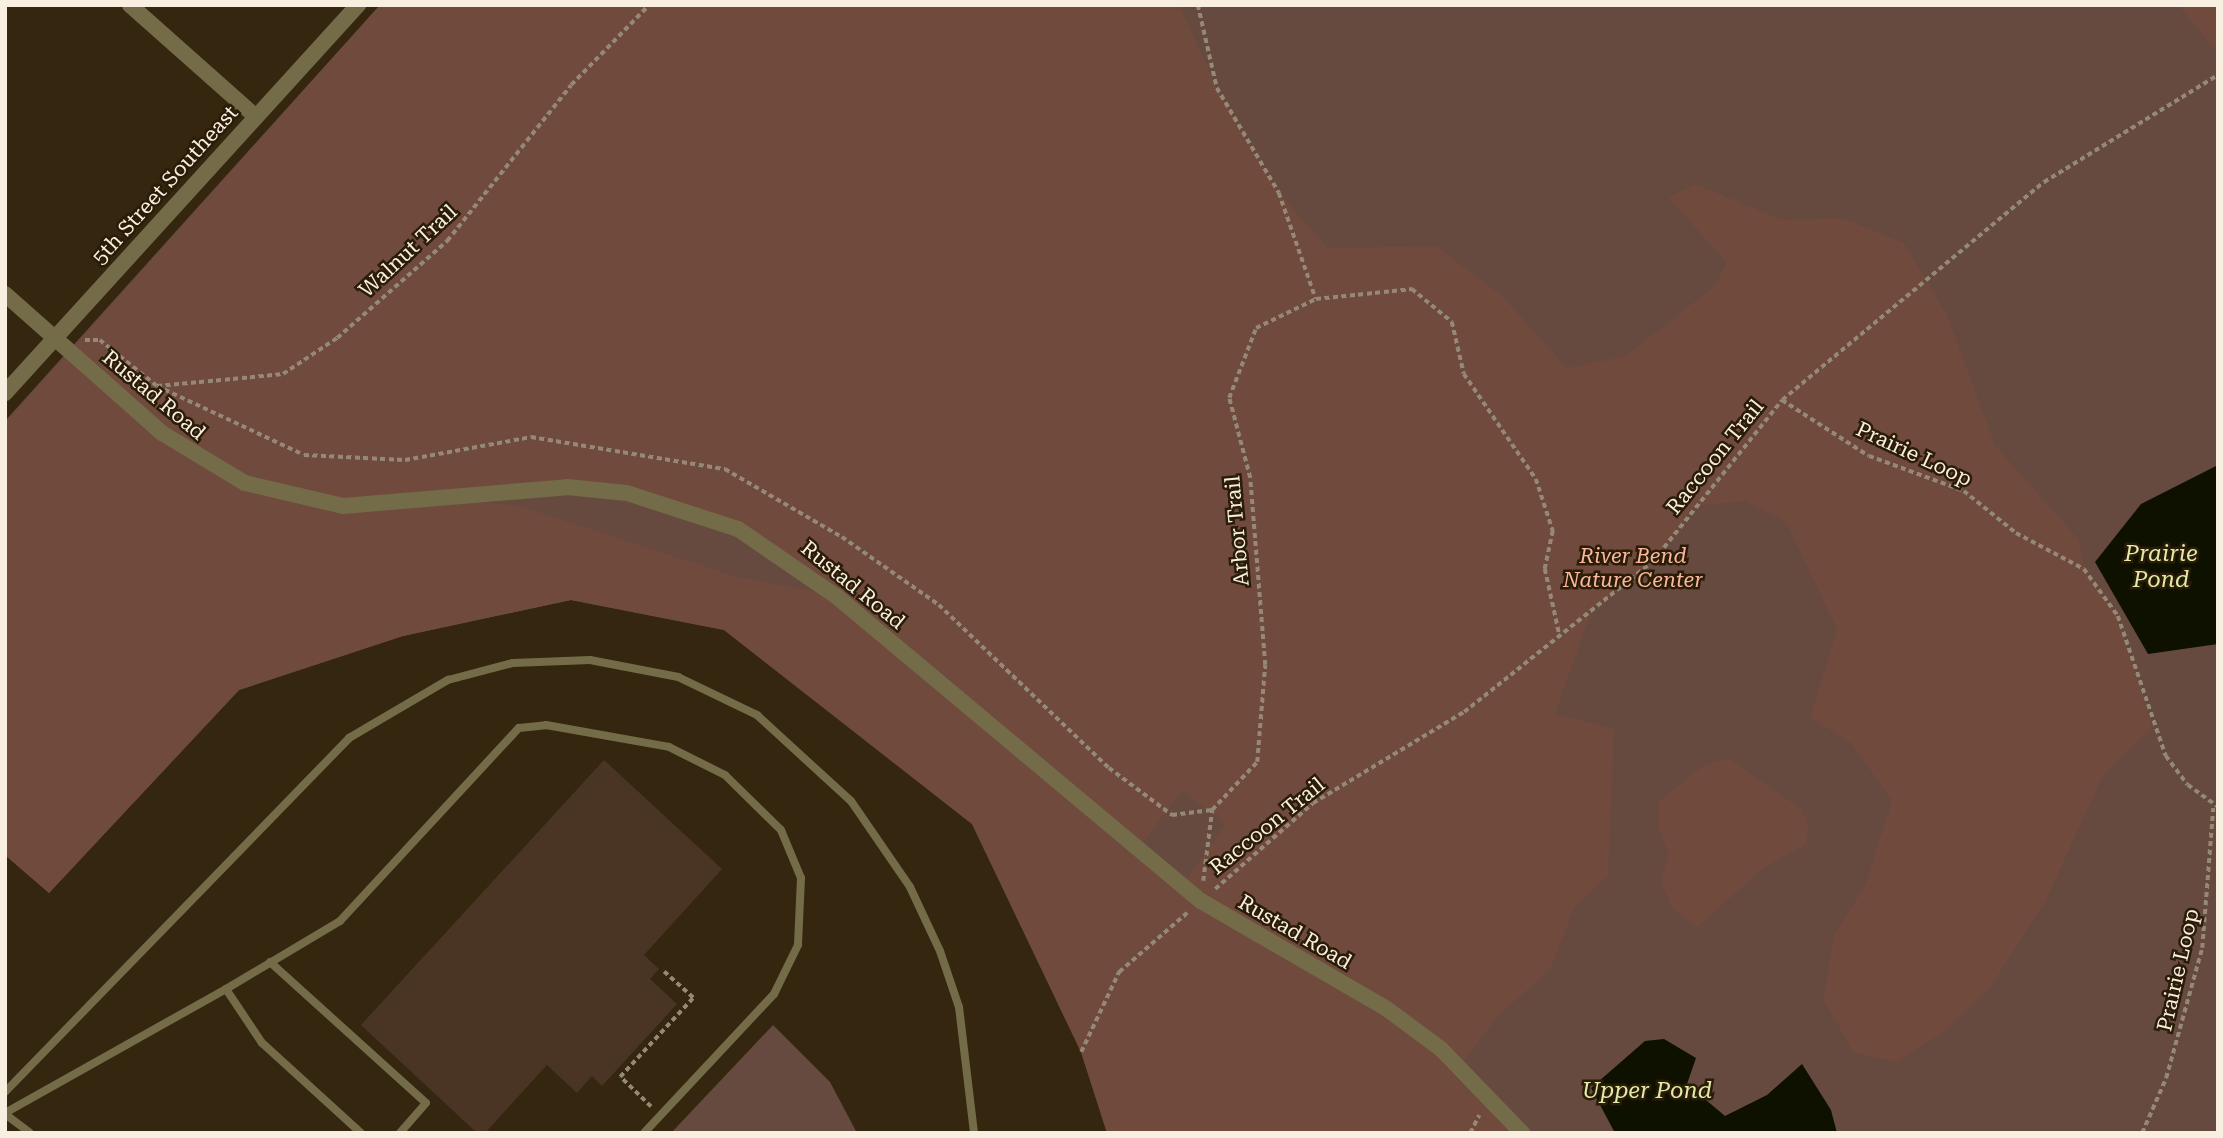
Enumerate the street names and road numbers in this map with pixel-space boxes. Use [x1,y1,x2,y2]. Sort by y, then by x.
street label: 5th Street Southeast [87,100,243,270]
street label: Walnut Trail [354,199,462,303]
street label: Rustad Road [97,345,211,445]
street label: Raccoon Trail [1661,394,1769,520]
street label: Prairie Loop [1852,416,1976,492]
street label: Arbor Trail [1220,475,1254,587]
street label: Rustad Road [796,535,910,635]
street label: Raccoon Trail [1204,772,1330,880]
street label: Rustad Road [1234,889,1356,975]
street label: Prairie Loop [2152,906,2204,1034]

